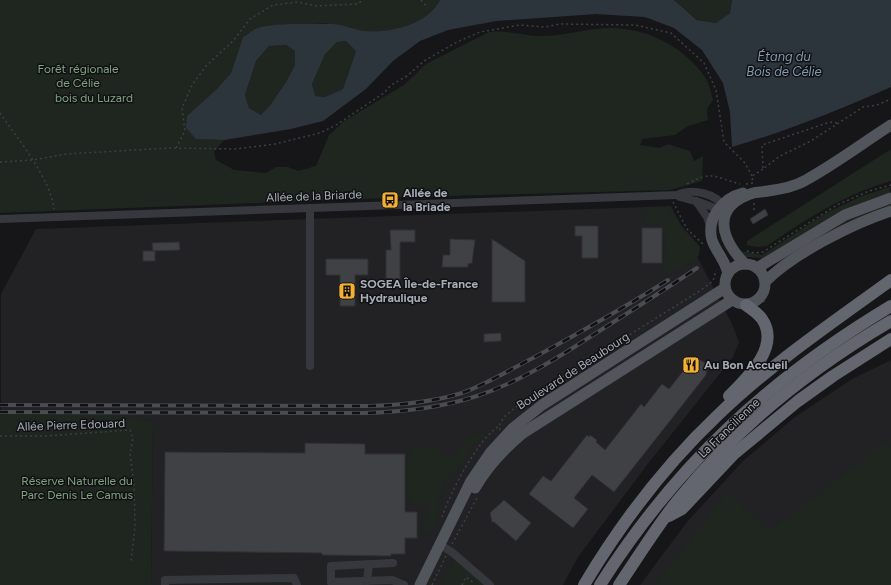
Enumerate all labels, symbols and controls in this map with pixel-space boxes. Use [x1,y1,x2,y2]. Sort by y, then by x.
water label: Étang du Bois de Célie [746,49,822,79]
park label: Forêt régionale de Célie [38,62,119,90]
park label: bois du Luzard [55,91,133,105]
place label: Allée de la Briade [403,186,451,214]
street label: Allée de la Briarde [266,187,362,205]
bus stop icon: Allée de la Briade [380,190,400,210]
place label: SOGEA Île-de-France Hydraulique [360,277,479,305]
building icon: SOGEA Île-de-France Hydraulique [337,281,357,301]
street label: Boulevard de Beaubourg [514,329,632,413]
restaurant icon: Au Bon Accueil [681,355,701,375]
place label: Au Bon Accueil [704,358,787,372]
street label: La Francilienne [695,395,763,461]
street label: Allée Pierre Edouard [17,416,125,434]
park label: Réserve Naturelle du Parc Denis Le Camus [21,474,134,502]

